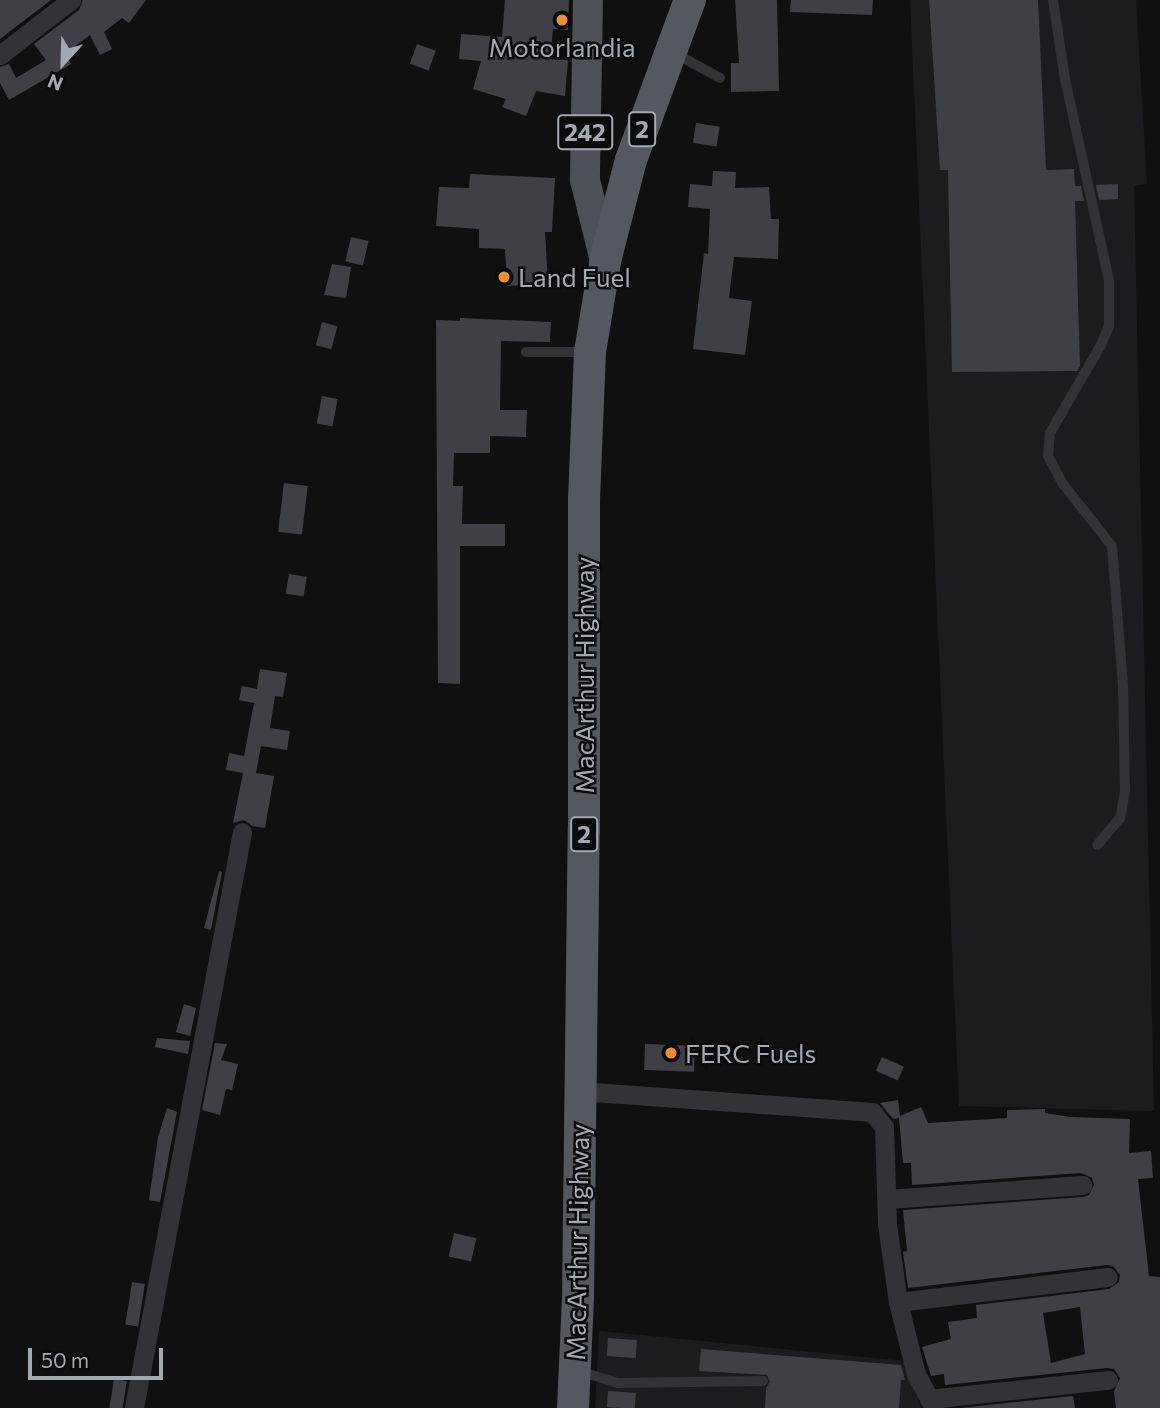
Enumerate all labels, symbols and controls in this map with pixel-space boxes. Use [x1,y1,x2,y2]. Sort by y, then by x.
marker: Motorlandia [554,12,570,28]
north arrow [28,28,98,98]
place label: Motorlandia [489,31,635,63]
text: N [44,70,66,96]
road number: 2 [628,108,656,149]
road number: 242 [557,112,613,152]
place label: Land Fuel [518,261,631,293]
marker: Land Fuel [496,269,512,285]
street label: MacArthur Highway [568,556,600,794]
road number: 2 [570,814,598,854]
place label: FERC Fuels [685,1037,816,1069]
marker: FERC Fuels [663,1045,679,1061]
street label: MacArthur Highway [559,1123,595,1361]
scale bar [32,1334,166,1378]
text: 50 m [41,1347,89,1372]

